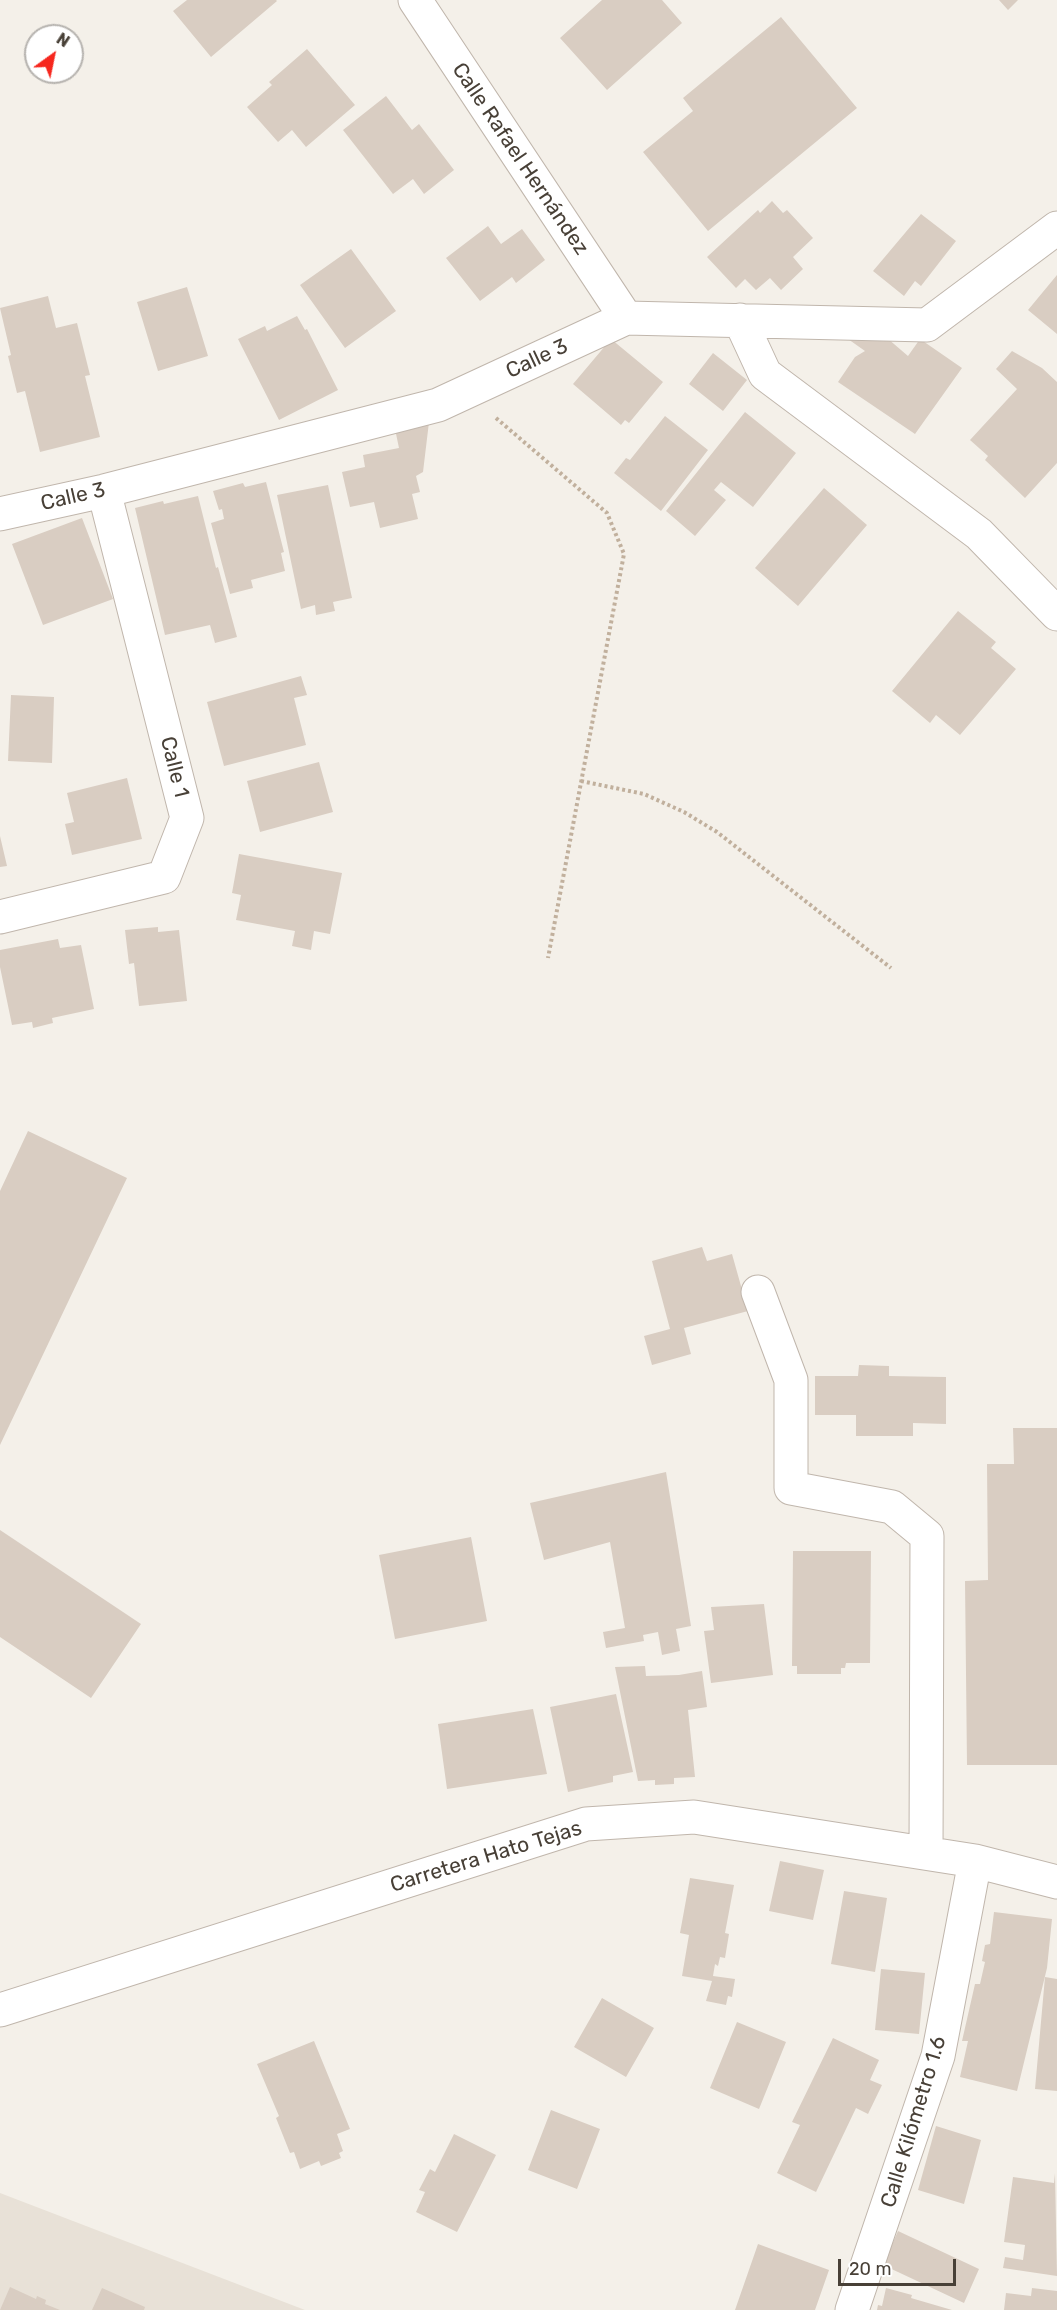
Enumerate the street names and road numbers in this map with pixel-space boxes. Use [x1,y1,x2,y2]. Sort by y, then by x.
street label: Calle Rafael Hernández [446,58,594,260]
street label: Calle 3 [502,334,572,384]
street label: Calle 3 [38,477,108,517]
street label: Calle 1 [154,734,194,800]
street label: Carretera Hato Tejas [387,1816,585,1898]
street label: Calle Kilómetro 1.6 [876,2033,952,2211]

